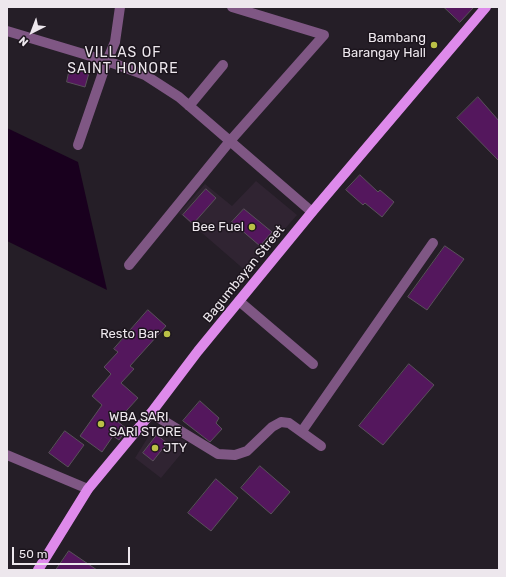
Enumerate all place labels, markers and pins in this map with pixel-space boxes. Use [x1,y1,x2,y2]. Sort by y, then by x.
place label: Bambang Barangay Hall [342,30,426,61]
marker: Bambang Barangay Hall [429,40,439,50]
place label: Bee Fuel [192,219,244,235]
marker: Bee Fuel [247,222,257,232]
place label: Resto Bar [100,326,159,342]
marker: Resto Bar [162,329,172,339]
place label: WBA SARI SARI STORE [109,409,181,440]
marker: WBA SARI SARI STORE [96,419,106,429]
place label: JTY [163,440,187,456]
marker: JTY [150,443,160,453]

